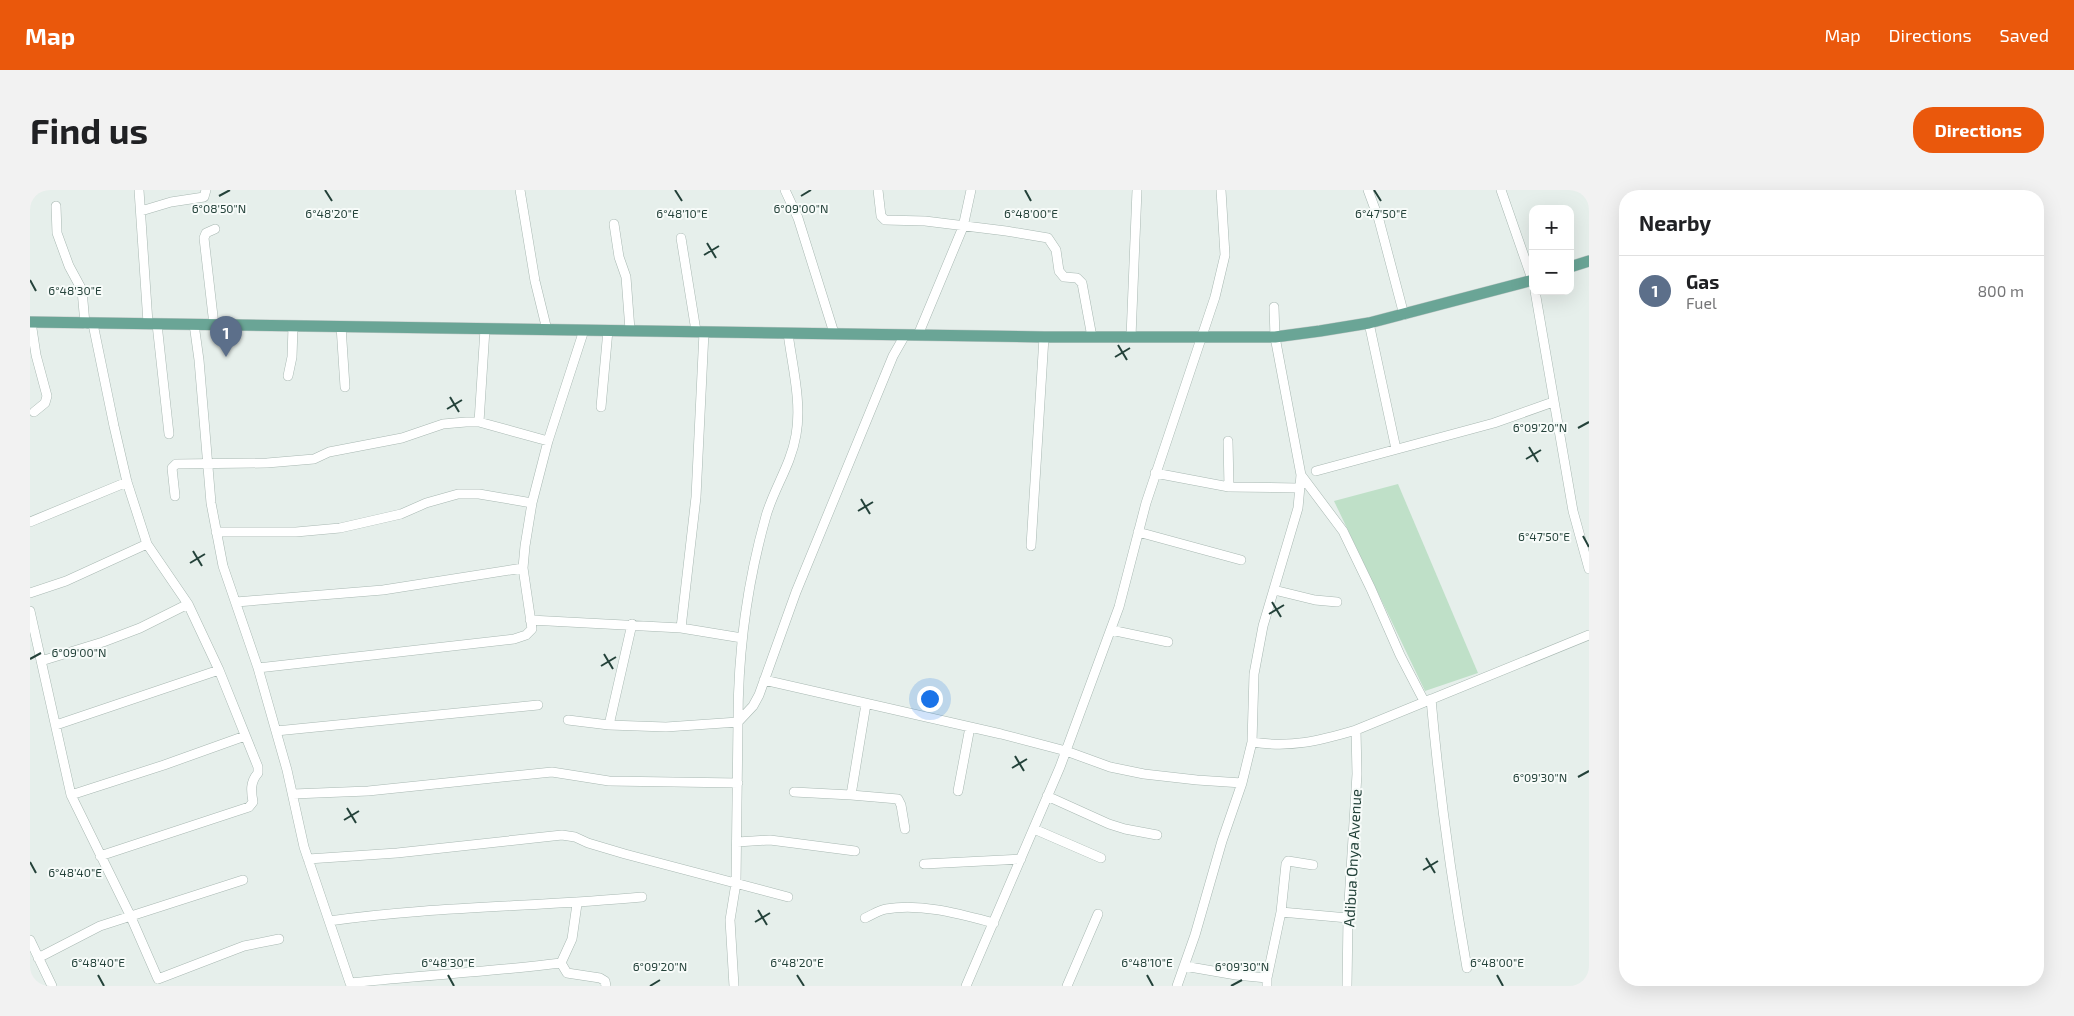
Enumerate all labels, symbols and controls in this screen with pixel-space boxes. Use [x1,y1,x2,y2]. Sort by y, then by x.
text: Map [25,21,75,50]
text: Map [1824,24,1861,46]
text: Directions [1889,24,1972,46]
text: Saved [2000,24,2049,46]
button: Directions [1913,107,2044,153]
text: Find us [30,109,148,151]
text: 6°08'50"N [192,201,246,215]
text: 6°09'00"N [774,201,829,215]
map controls [1529,205,1574,295]
button: + [1529,205,1574,250]
text: 6°48'20"E [305,206,359,220]
text: 6°48'10"E [656,206,708,220]
text: 6°48'00"E [1004,206,1058,220]
text: 6°47'50"E [1355,206,1407,220]
text: Nearby [1639,210,1711,235]
button: − [1529,250,1574,295]
text: Gas [1686,270,1719,293]
text: 1 [1652,281,1658,300]
text: 800 m [1977,281,2024,300]
text: 6°48'30"E [48,283,102,297]
text: Fuel [1686,293,1717,312]
pin: 1 [210,316,242,357]
text: 6°09'20"N [1513,420,1567,434]
text: 6°47'50"E [1518,529,1570,543]
text: 6°09'00"N [52,645,107,659]
your location [917,686,943,712]
text: 6°09'30"N [1513,770,1567,784]
street label: Adibua Onya Avenue [1339,788,1365,928]
text: 6°48'40"E [48,865,102,879]
text: 6°48'40"E [71,955,125,969]
text: 6°48'30"E [421,955,475,969]
text: 6°48'20"E [770,955,824,969]
text: 6°48'10"E [1121,955,1173,969]
text: 6°48'00"E [1470,955,1524,969]
text: 6°09'20"N [633,959,687,973]
text: 6°09'30"N [1215,959,1269,973]

